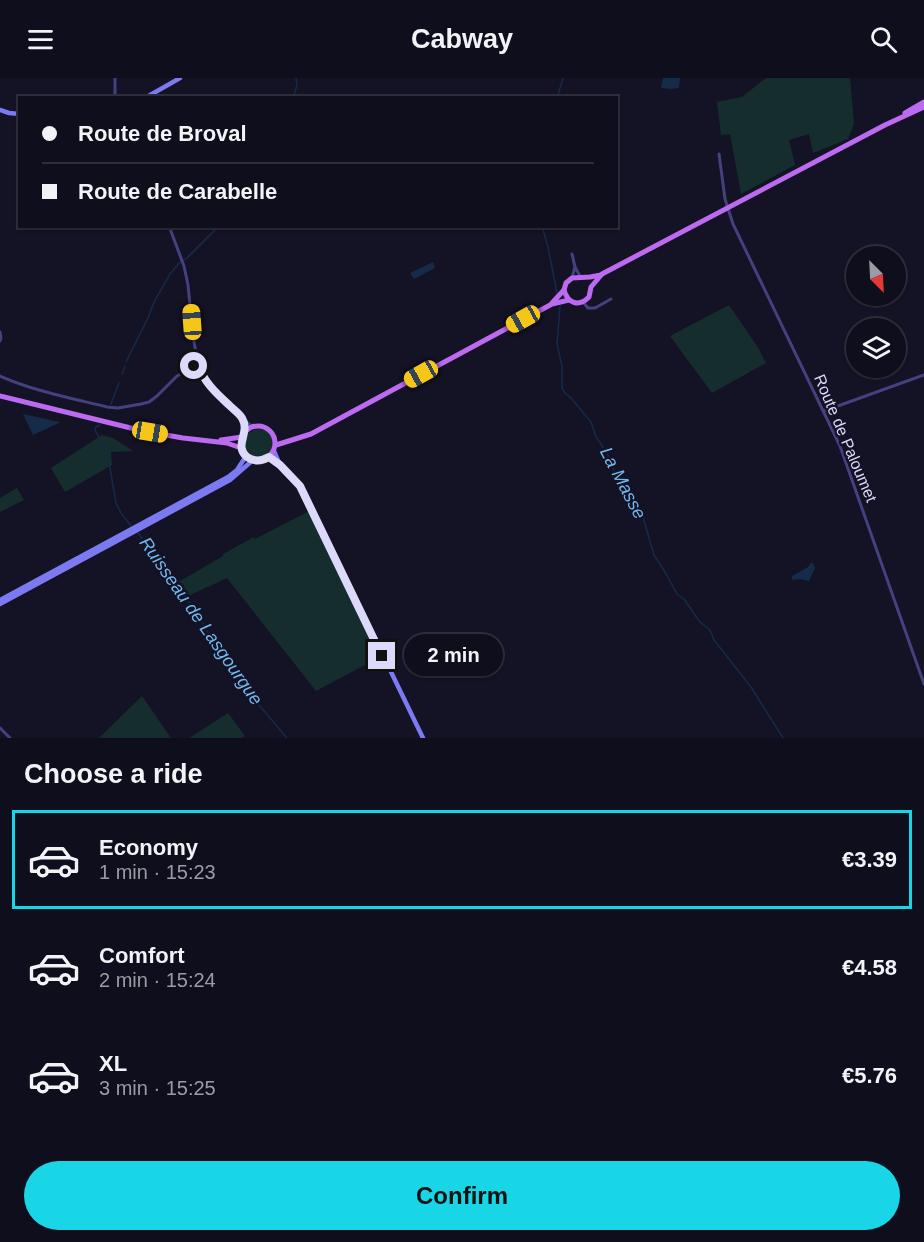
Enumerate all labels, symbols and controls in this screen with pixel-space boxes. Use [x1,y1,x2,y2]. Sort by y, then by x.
icon: menu [24,23,57,56]
icon: search [867,23,900,56]
text: Cabway [411,24,513,54]
text: Route de Broval [78,121,247,146]
text: Route de Carabelle [78,179,277,204]
north arrow [846,246,906,306]
map controls [846,246,906,378]
car [503,302,543,336]
car [182,303,202,341]
button: layers [846,318,906,378]
route start [180,352,207,379]
car [401,357,441,391]
street label: Route de Paloumet [811,372,880,505]
car [131,420,169,444]
water label: La Masse [596,444,650,522]
water label: Ruisseau de Lasgourgue [135,533,267,709]
callout: 2 min [403,635,502,677]
route end [368,642,395,669]
text: 2 min [427,644,480,666]
text: Choose a ride [24,759,203,789]
icon: car [27,833,81,887]
text: Economy [99,835,198,860]
text: €3.39 [842,847,897,872]
text: 1 min · 15:23 [99,861,216,883]
icon: car [27,941,81,995]
text: Comfort [99,943,185,968]
text: €4.58 [842,955,897,980]
text: 2 min · 15:24 [99,969,216,991]
icon: car [27,1049,81,1103]
text: XL [99,1051,127,1076]
text: €5.76 [842,1063,897,1088]
text: 3 min · 15:25 [99,1077,216,1099]
button: Confirm [24,1161,900,1230]

